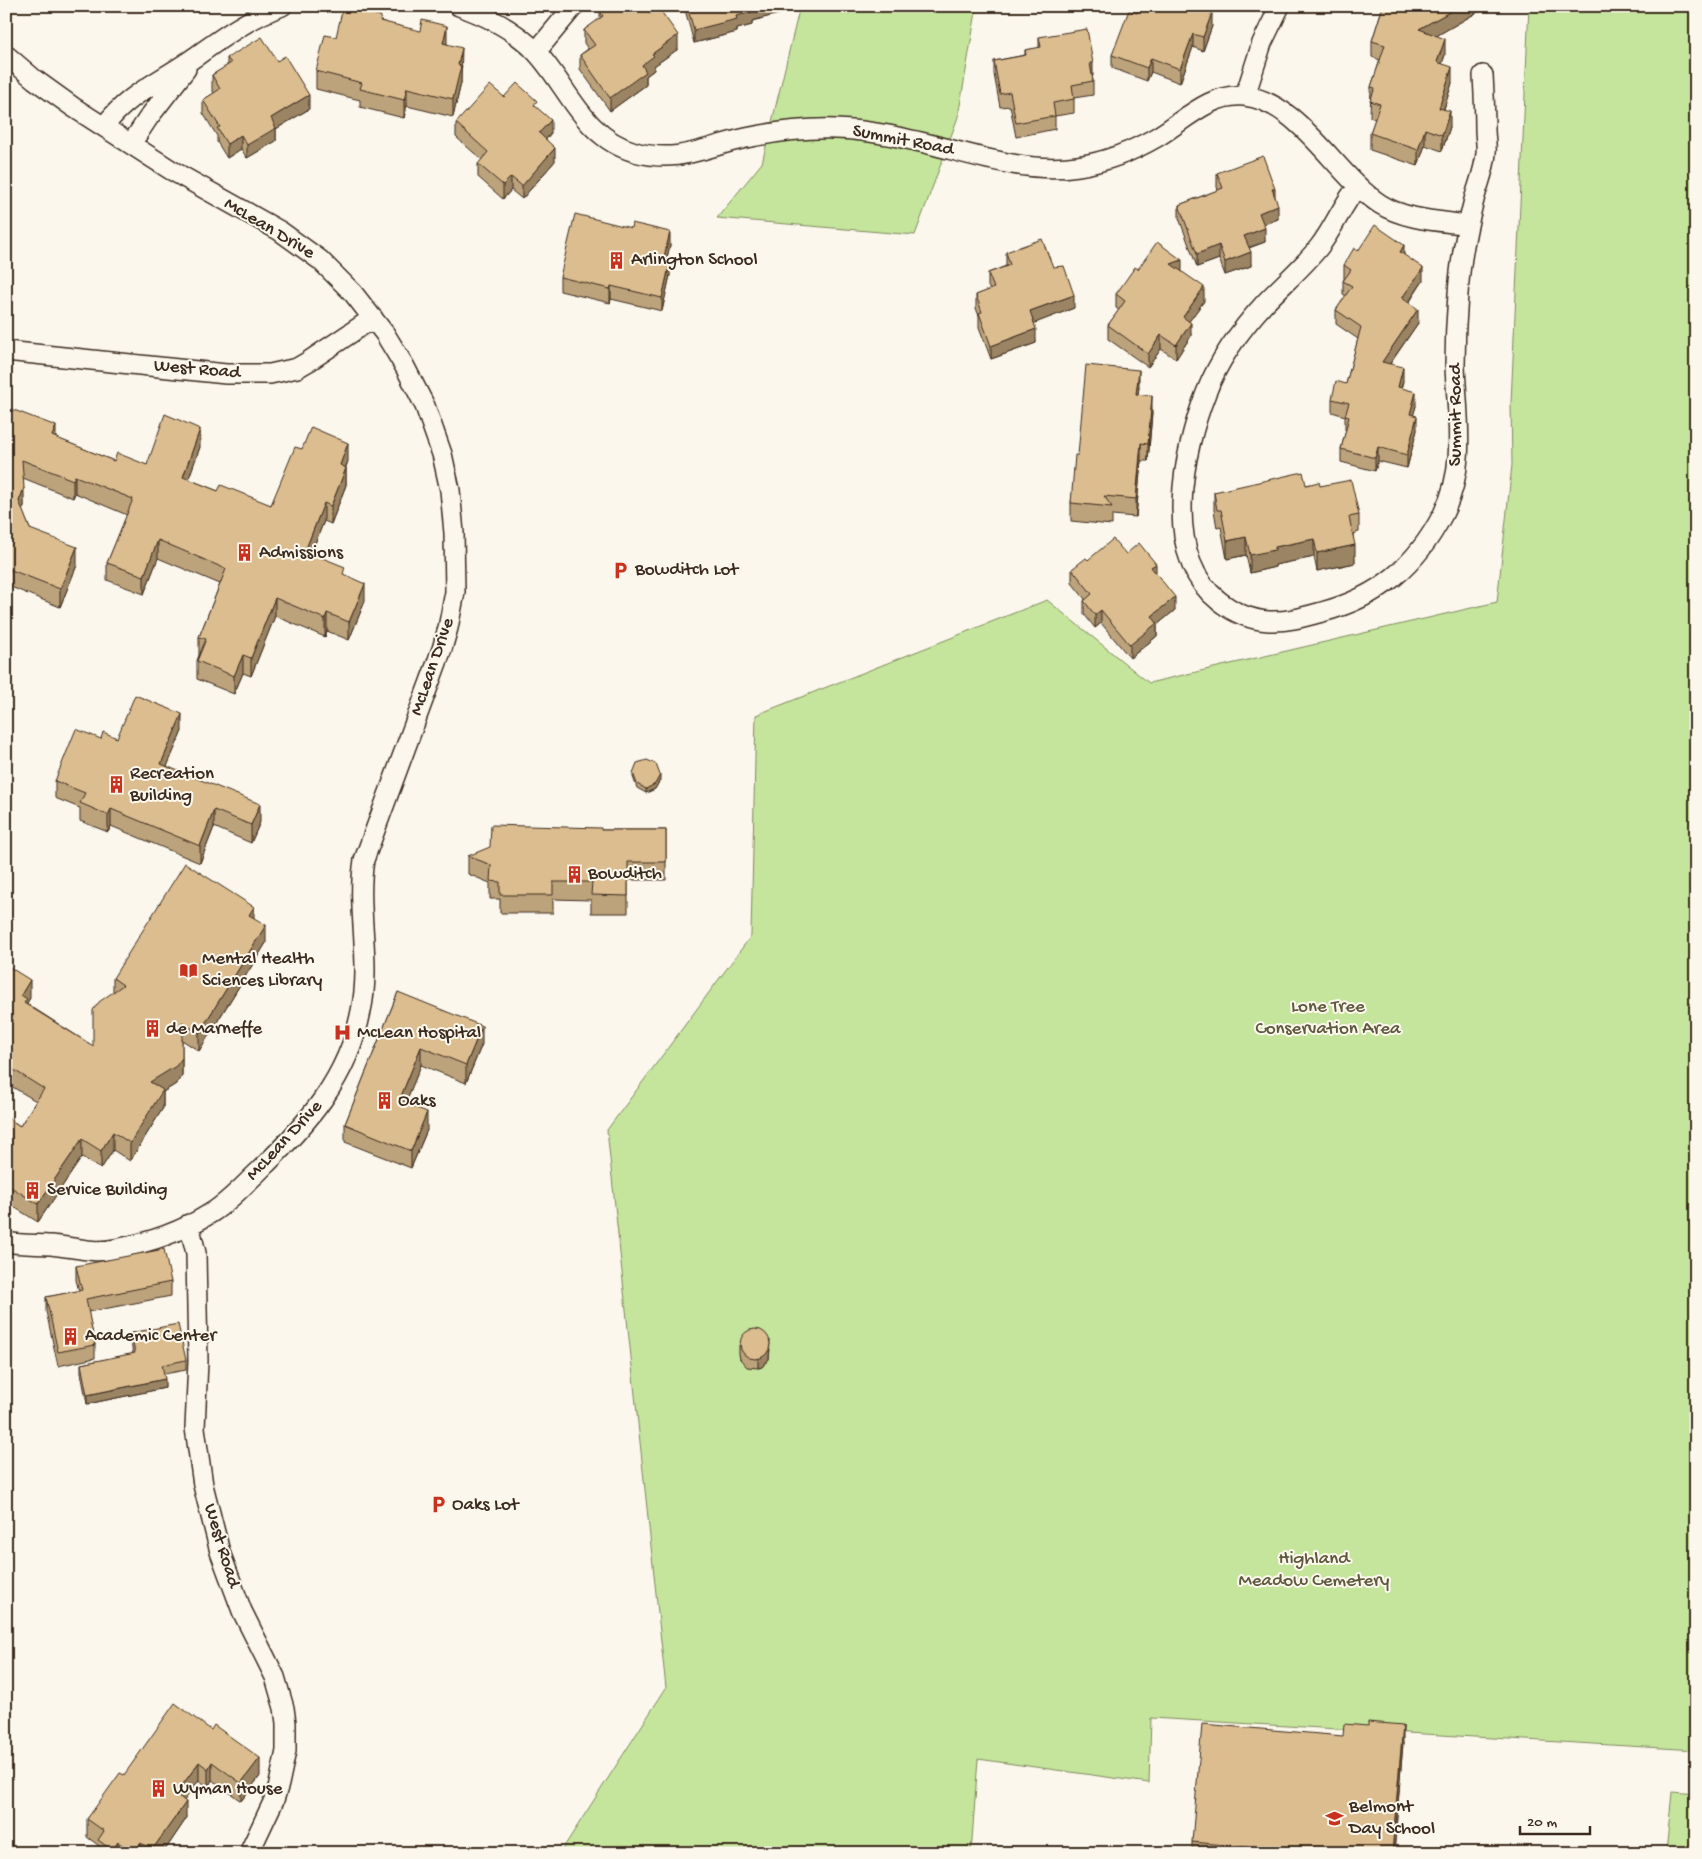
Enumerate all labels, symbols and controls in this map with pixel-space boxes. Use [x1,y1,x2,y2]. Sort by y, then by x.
street label: Summit Road [850,120,957,162]
street label: McLean Drive [219,193,319,265]
place label: Arlington School [631,249,758,272]
building icon: Arlington School [607,250,627,270]
street label: West Road [153,355,243,385]
street label: Summit Road [1445,362,1468,466]
place label: Admissions [259,542,344,565]
building icon: Admissions [235,543,255,563]
place label: Bowditch Lot [634,559,740,582]
parking icon: Bowditch Lot [611,560,631,580]
street label: McLean Drive [406,615,461,719]
place label: Recreation Building [129,763,214,808]
building icon: Recreation Building [106,775,126,795]
place label: Bowditch [587,863,662,886]
building icon: Bowditch [564,864,584,884]
place label: Mental Health Sciences Library [202,948,323,993]
library icon: Mental Health Sciences Library [178,960,198,980]
park label: Lone Tree Conservation Area [1255,996,1402,1041]
place label: de Marneffe [166,1018,262,1041]
building icon: de Marneffe [142,1019,162,1039]
place label: McLean Hospital [357,1022,481,1045]
hospital icon: McLean Hospital [333,1023,353,1043]
place label: Oaks [398,1090,436,1113]
building icon: Oaks [374,1091,394,1111]
street label: McLean Drive [242,1096,328,1186]
place label: Service Building [47,1179,168,1202]
building icon: Service Building [23,1180,43,1200]
place label: Academic Center [85,1325,218,1348]
building icon: Academic Center [61,1326,81,1346]
place label: Oaks Lot [452,1494,521,1517]
parking icon: Oaks Lot [428,1495,448,1515]
street label: West Road [197,1501,245,1593]
park label: Highland Meadow Cemetery [1239,1548,1390,1593]
place label: Wyman House [173,1778,283,1801]
building icon: Wyman House [149,1779,169,1799]
place label: Belmont Day School [1347,1796,1435,1841]
scale bar [1520,1804,1590,1836]
school or university icon: Belmont Day School [1325,1808,1345,1828]
text: 20 m [1527,1814,1557,1832]

